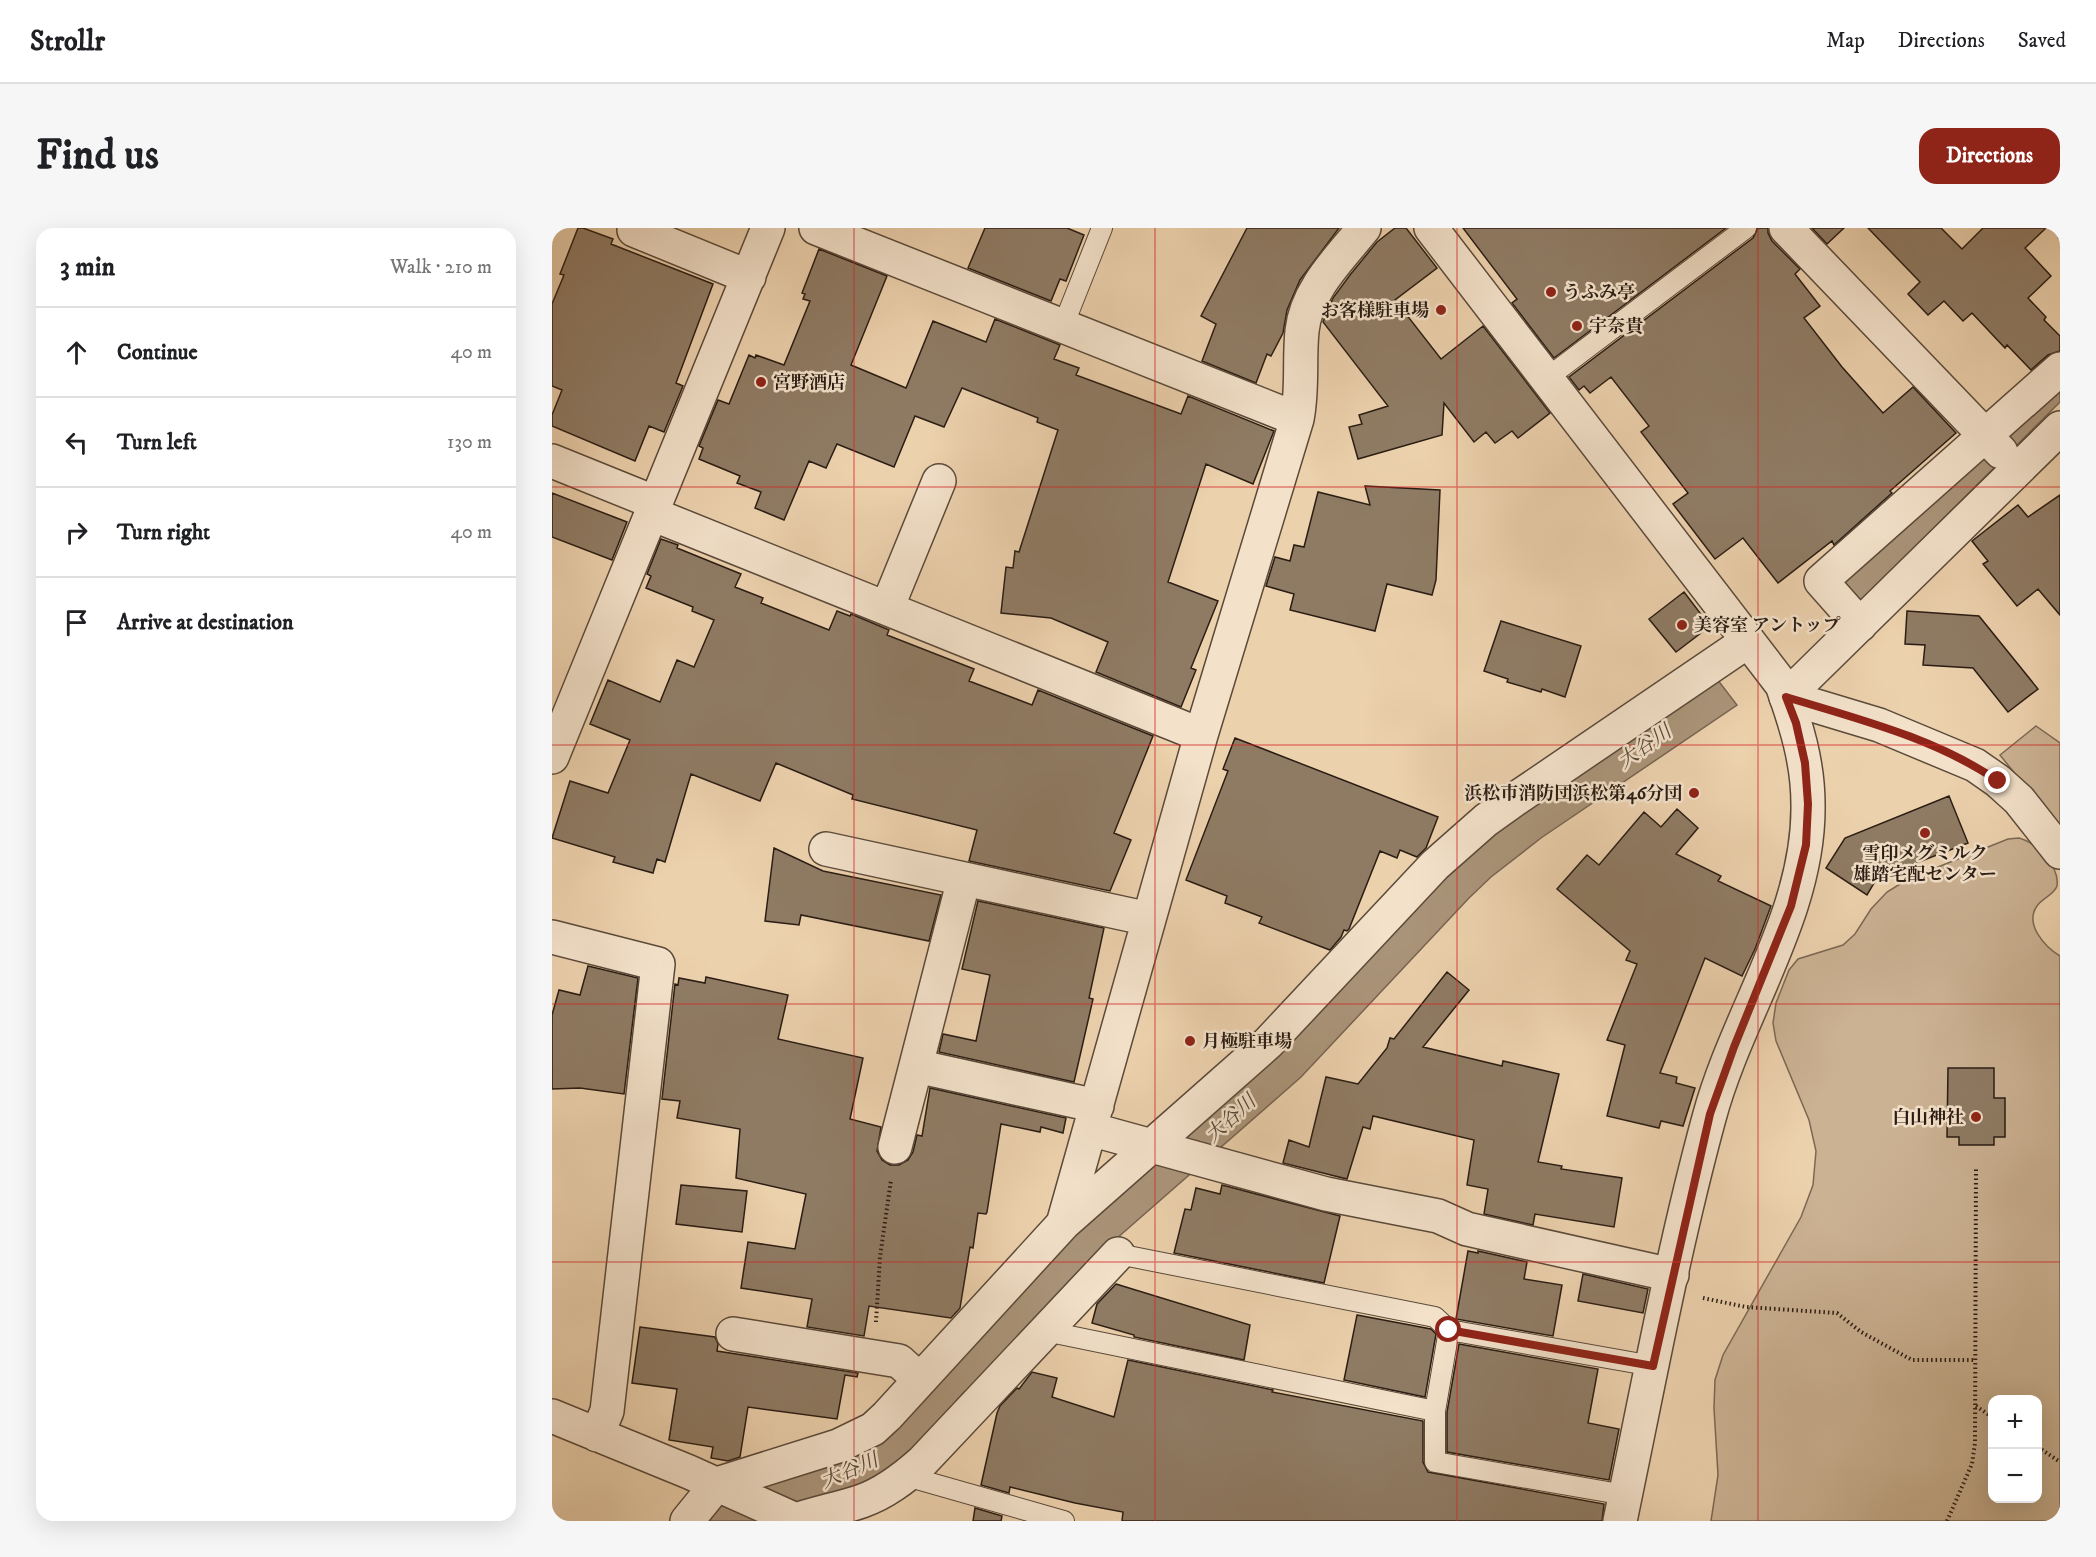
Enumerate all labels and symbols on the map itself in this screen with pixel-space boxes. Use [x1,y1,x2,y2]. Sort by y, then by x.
place label: うふみ亭 [1563,282,1635,304]
marker: うふみ亭 [1544,285,1558,299]
place label: お客様駐車場 [1321,300,1429,322]
marker: お客様駐車場 [1434,303,1448,317]
place label: 宇奈貴 [1589,316,1643,338]
marker: 宇奈貴 [1570,319,1584,333]
place label: 宮野酒店 [773,372,845,394]
marker: 宮野酒店 [754,375,768,389]
place label: 美容室 アントップ [1694,615,1841,637]
marker: 美容室 アントップ [1675,618,1689,632]
water label: 大谷川 [1613,719,1678,775]
route end [1984,767,2010,793]
place label: 浜松市消防団浜松第46分団 [1464,783,1682,805]
marker: 浜松市消防団浜松第46分団 [1687,786,1701,800]
marker: 雪印メグミルク 雄踏宅配センター [1918,826,1932,840]
place label: 雪印メグミルク 雄踏宅配センター [1853,843,1997,886]
place label: 月極駐車場 [1202,1031,1292,1053]
marker: 月極駐車場 [1183,1034,1197,1048]
water label: 大谷川 [1200,1088,1263,1148]
place label: 白山神社 [1892,1107,1964,1129]
marker: 白山神社 [1969,1110,1983,1124]
route start [1435,1316,1461,1342]
water label: 大谷川 [817,1447,884,1495]

